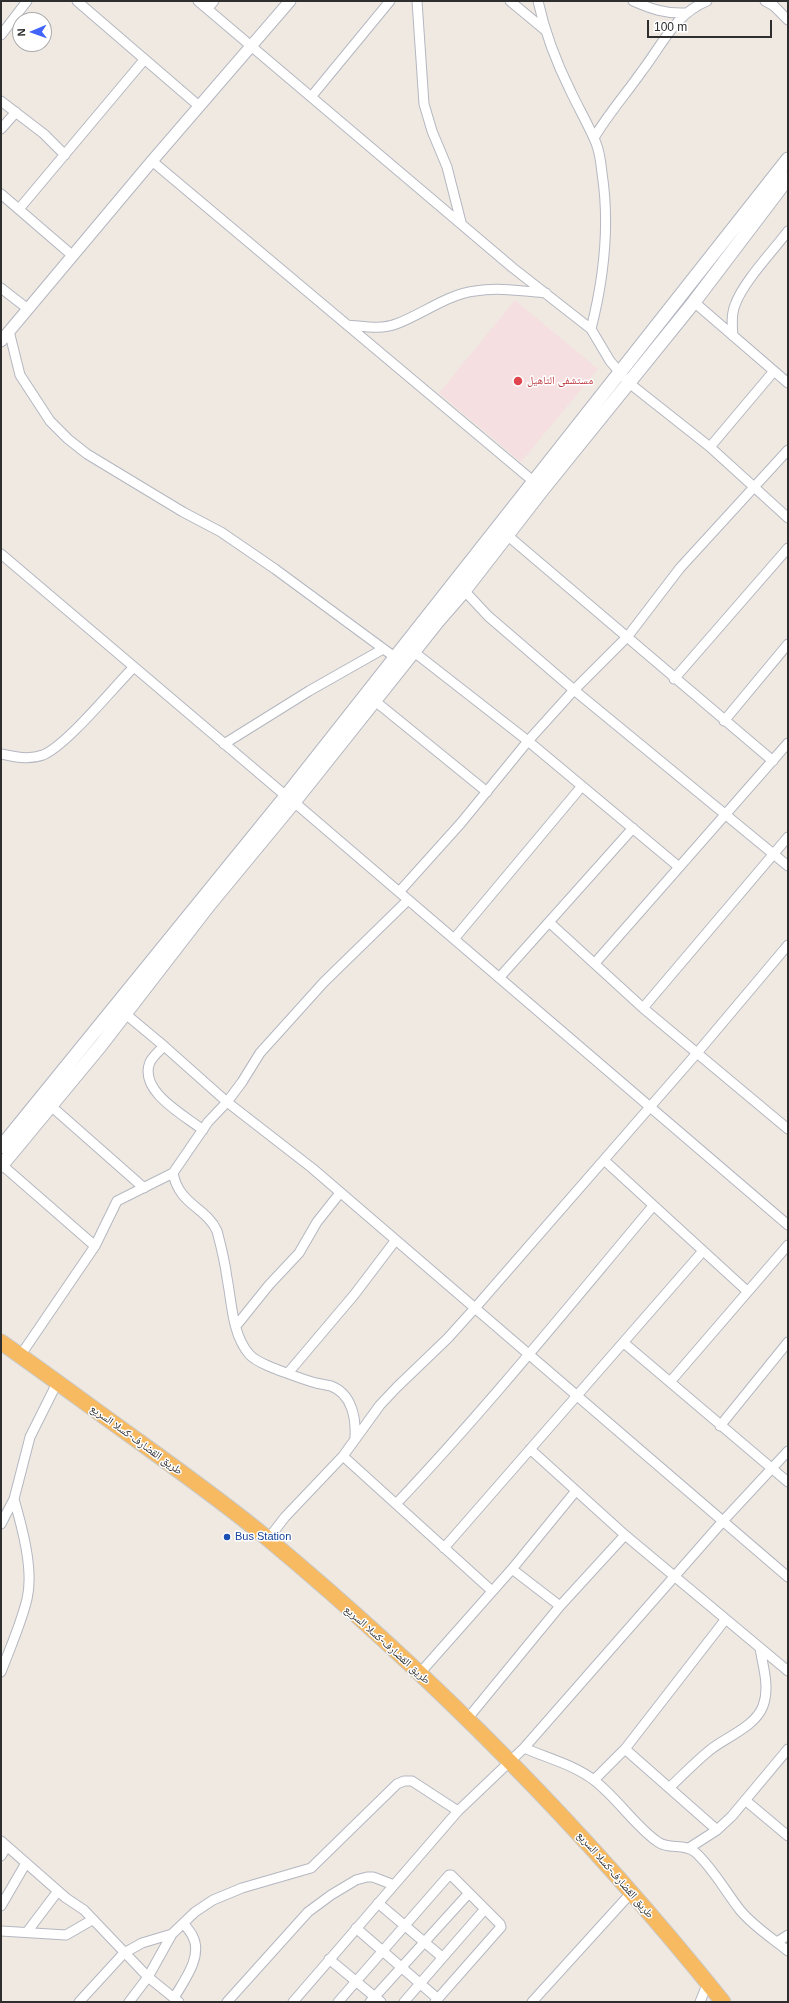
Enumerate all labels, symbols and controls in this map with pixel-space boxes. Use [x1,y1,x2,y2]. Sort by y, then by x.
north arrow [12,12,52,52]
scale bar [649,12,774,38]
text: 100 m [654,20,687,34]
text: N [15,28,27,37]
place label: مستشفى التاهيل [527,374,593,388]
marker: مستشفى التاهيل [512,375,524,387]
street label: طريق القضارف-كسلا السريع [87,1402,185,1478]
place label: Bus Station [235,1530,291,1544]
marker: Bus Station [222,1532,232,1542]
street label: طريق القضارف-كسلا السريع [341,1603,433,1687]
street label: طريق القضارف-كسلا السريع [574,1829,656,1921]

